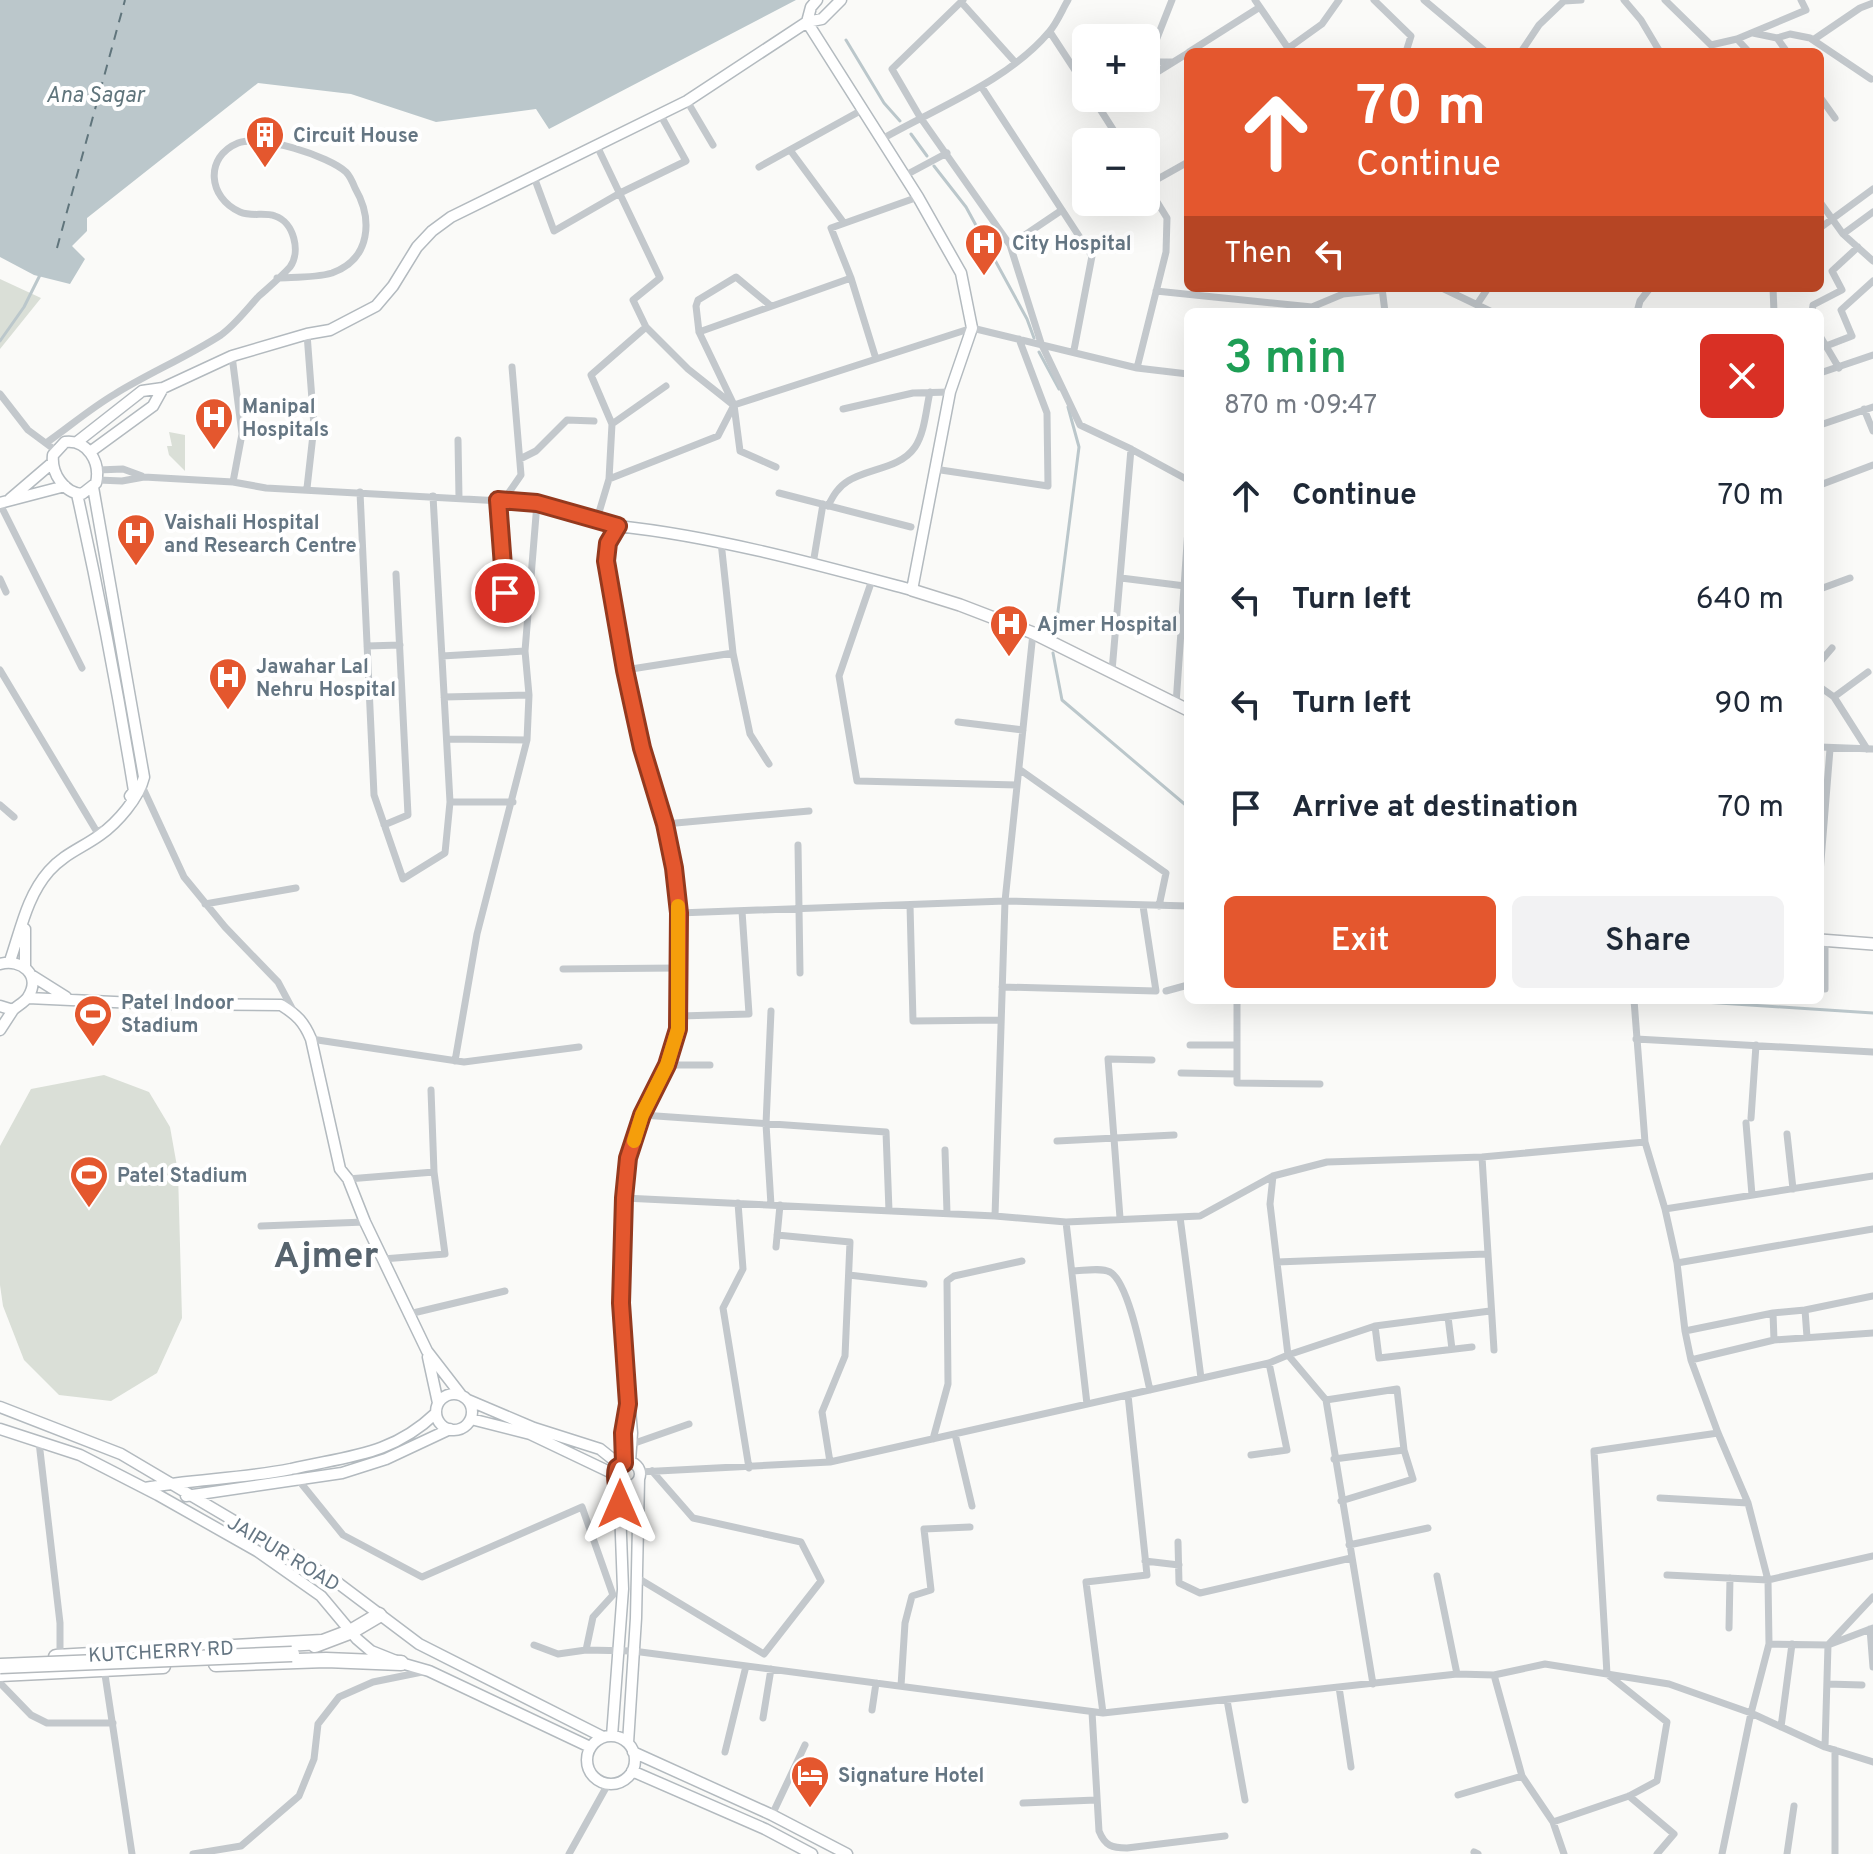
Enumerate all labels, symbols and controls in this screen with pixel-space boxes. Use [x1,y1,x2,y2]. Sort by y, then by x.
map controls [1072,24,1160,216]
button: + [1072,24,1160,112]
text: 70 m [1356,74,1486,144]
icon: ahead [1224,80,1328,184]
water label: Ana Sagar [46,83,146,110]
building icon: Circuit House [244,114,286,169]
place label: Circuit House [293,124,419,150]
button: − [1072,128,1160,216]
text: Continue [1356,143,1501,189]
hospital icon: City Hospital [963,222,1005,277]
place label: City Hospital [1012,232,1132,258]
icon: left [1308,232,1352,276]
text: Then [1224,236,1292,273]
text: 3 min [1224,330,1347,390]
button: close [1700,334,1784,418]
text: 870 m · 09:47 [1224,390,1377,423]
place label: Manipal Hospitals [242,395,329,444]
hospital icon: Manipal Hospitals [193,396,235,451]
icon: ahead [1224,474,1268,518]
text: Continue [1292,478,1417,515]
text: 70 m [1718,478,1784,515]
place label: Vaishali Hospital and Research Centre [164,511,357,560]
hospital icon: Vaishali Hospital and Research Centre [115,512,157,567]
pin [471,559,539,627]
icon: arrive [483,571,527,615]
icon: left [1224,578,1268,622]
text: Turn left [1292,582,1412,619]
text: 640 m [1696,582,1784,619]
hospital icon: Ajmer Hospital [988,603,1030,658]
place label: Ajmer Hospital [1037,613,1178,639]
place label: Jawahar Lal Nehru Hospital [256,655,396,704]
hospital icon: Jawahar Lal Nehru Hospital [207,656,249,711]
icon: left [1224,682,1268,726]
text: Turn left [1292,686,1412,723]
text: 90 m [1715,686,1784,723]
icon: arrive [1224,786,1268,830]
text: Arrive at destination [1292,790,1578,827]
text: 70 m [1718,790,1784,827]
button: Exit [1224,896,1496,988]
button: Share [1512,896,1784,988]
place label: Patel Indoor Stadium [121,991,235,1040]
sports icon: Patel Indoor Stadium [72,993,114,1048]
sports icon: Patel Stadium [68,1154,110,1209]
place label: Patel Stadium [117,1164,248,1190]
district label: Ajmer [274,1235,379,1281]
position arrow [578,1462,662,1546]
street label: JAIPUR ROAD [222,1511,344,1599]
street label: KUTCHERRY RD [88,1636,235,1670]
hotel icon: Signature Hotel [789,1754,831,1809]
place label: Signature Hotel [838,1764,984,1790]

